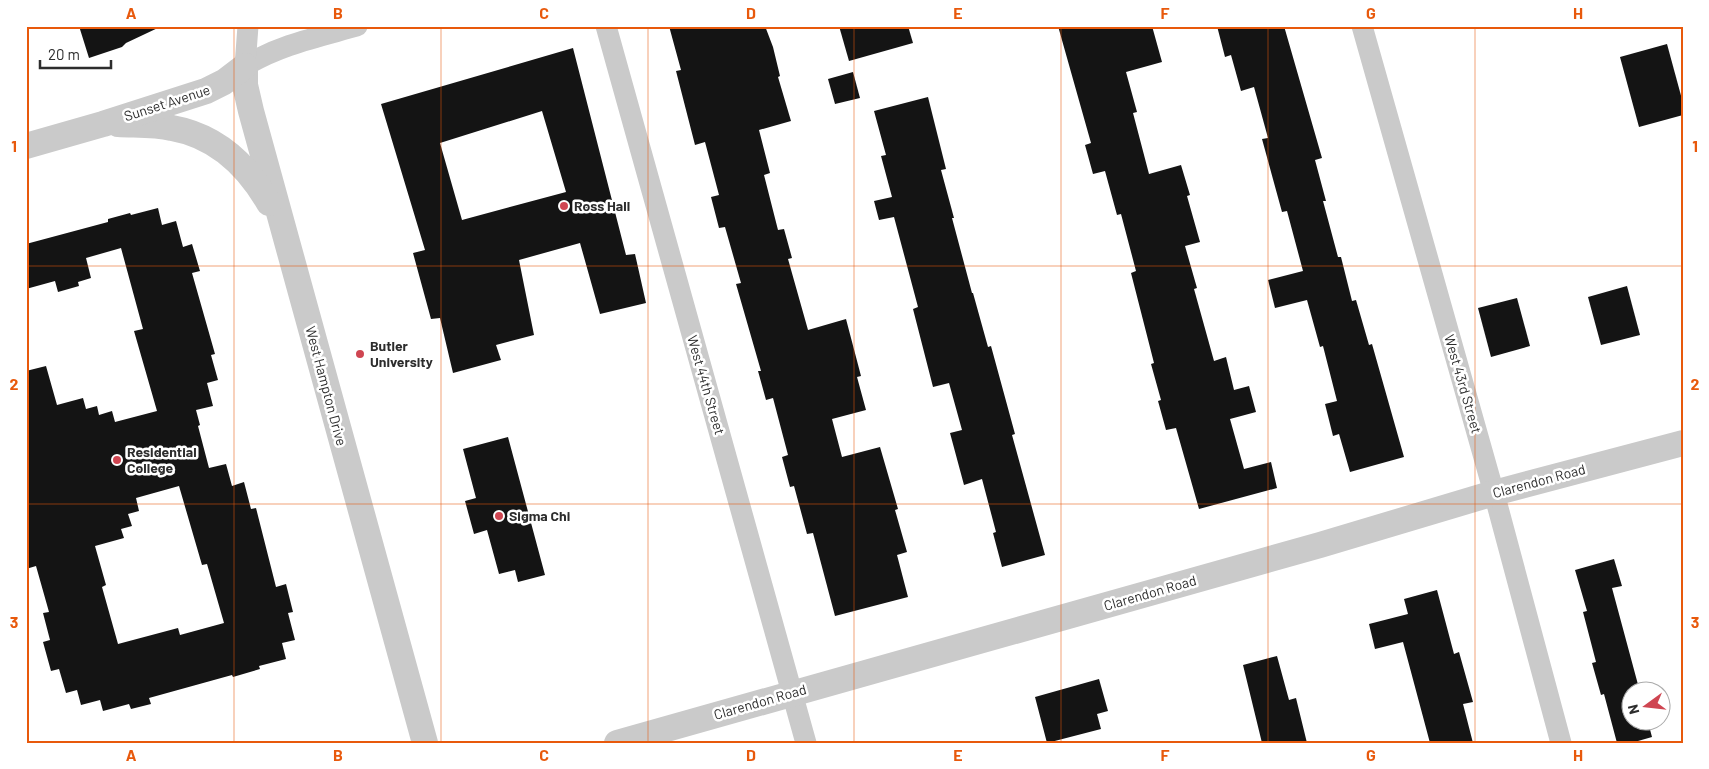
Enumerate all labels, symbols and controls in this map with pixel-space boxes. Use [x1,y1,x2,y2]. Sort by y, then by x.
text: A [126,3,137,22]
text: B [333,3,343,22]
text: C [539,3,549,22]
text: D [746,3,756,22]
text: E [953,3,963,22]
text: F [1161,3,1170,22]
text: G [1366,3,1376,22]
text: H [1573,3,1583,22]
scale bar [40,38,111,70]
text: 20 m [48,45,80,63]
street label: Sunset Avenue [122,81,212,124]
text: 1 [11,136,17,155]
text: 1 [1692,136,1698,155]
place label: Ross Hall [574,197,630,214]
marker: Ross Hall [558,200,570,212]
street label: West Hampton Drive [302,324,351,448]
street label: West 43rd Street [1441,332,1486,435]
street label: West 44th Street [684,333,729,437]
place label: Butler University [370,337,433,370]
marker: Butler University [354,348,366,360]
text: 2 [10,374,19,393]
text: 2 [1691,374,1700,393]
place label: Residential College [127,443,197,476]
marker: Residential College [111,454,123,466]
street label: Clarendon Road [1491,460,1587,501]
place label: Sigma Chi [509,507,570,524]
marker: Sigma Chi [493,510,505,522]
street label: Clarendon Road [1102,571,1198,614]
text: 3 [10,612,18,631]
text: 3 [1691,612,1699,631]
street label: Clarendon Road [712,680,808,723]
north arrow [1622,682,1672,732]
text: N [1624,703,1642,716]
text: A [126,745,137,764]
text: B [333,745,343,764]
text: C [539,745,549,764]
text: D [746,745,756,764]
text: E [953,745,963,764]
text: F [1161,745,1170,764]
text: G [1366,745,1376,764]
text: H [1573,745,1583,764]

